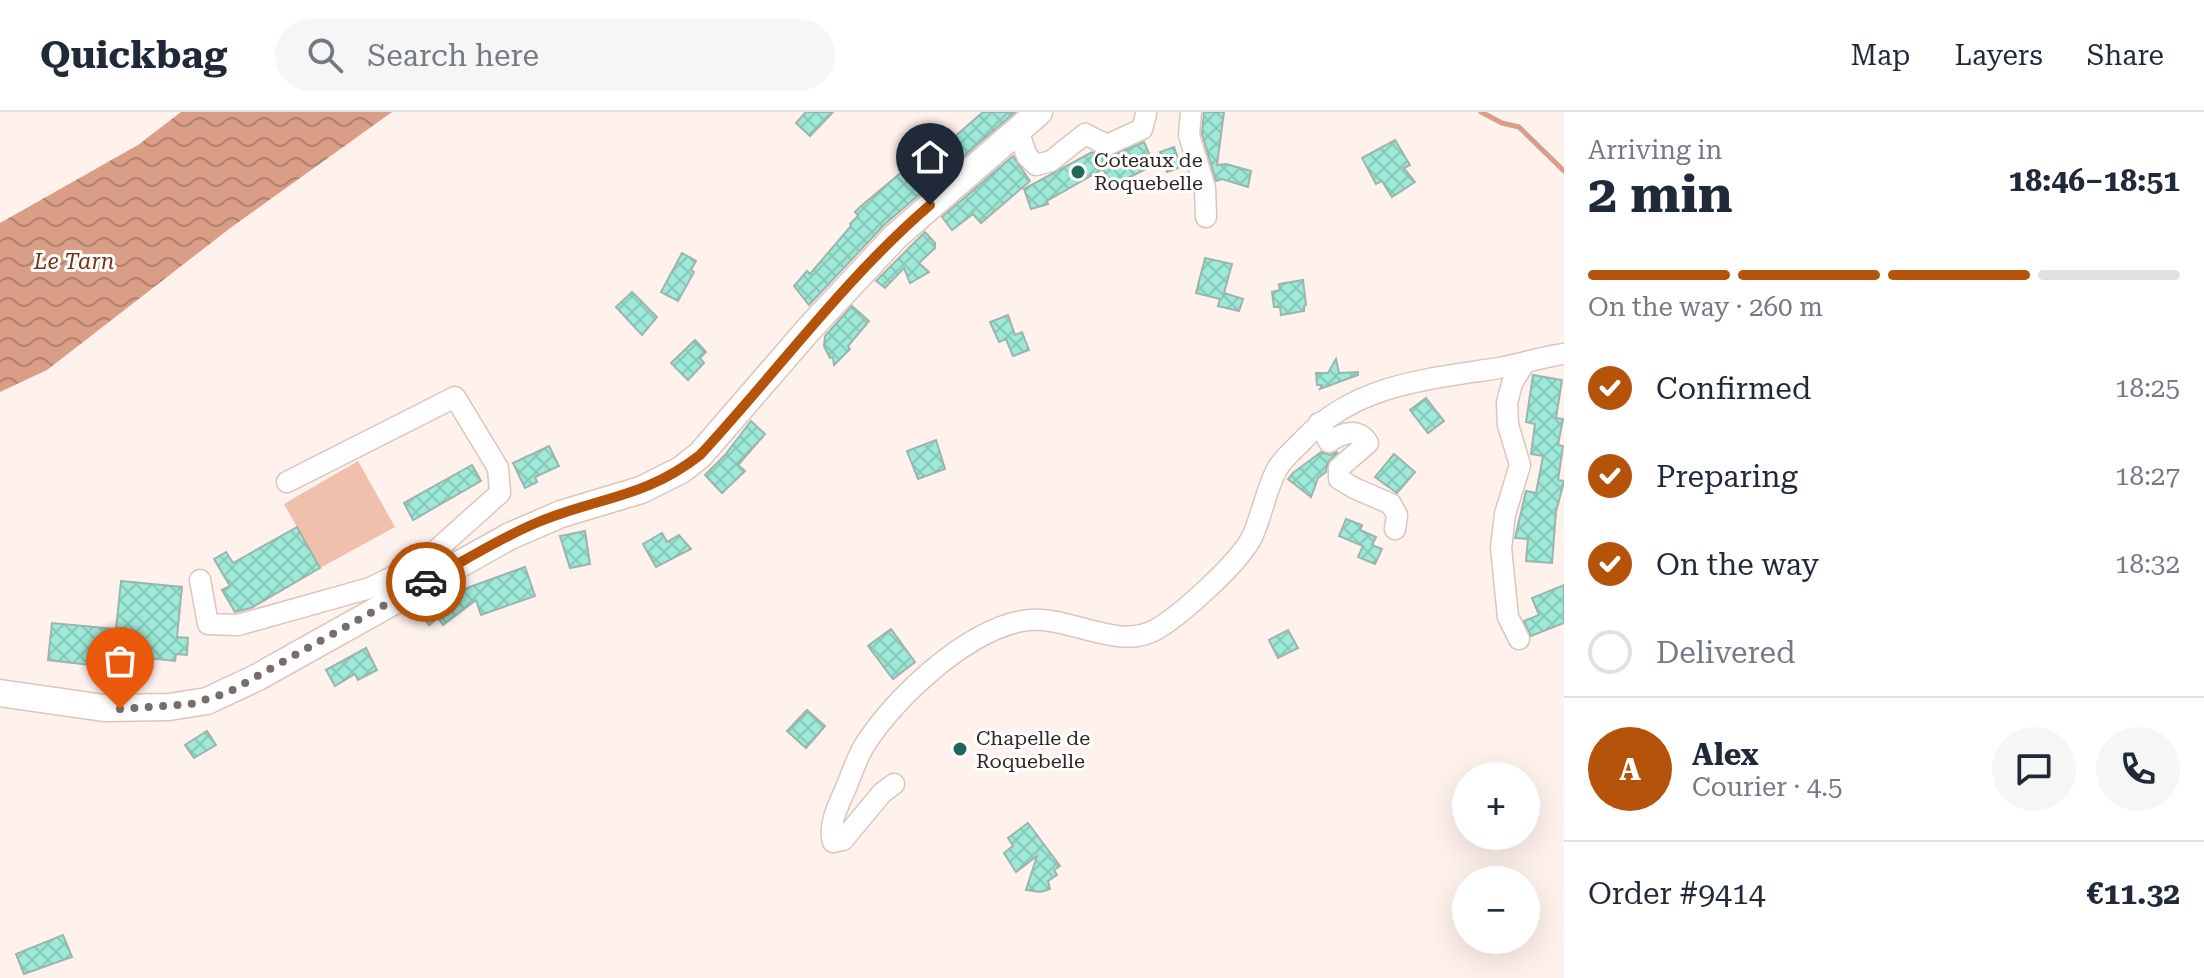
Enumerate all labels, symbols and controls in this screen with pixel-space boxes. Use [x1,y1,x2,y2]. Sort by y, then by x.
search box [275,19,835,91]
text: Quickbag [40,33,227,77]
icon: search [303,33,347,77]
text: Search here [367,38,539,73]
text: Map [1851,39,1910,72]
text: Layers [1954,39,2043,72]
text: Share [2087,39,2164,72]
pin [896,123,964,205]
icon: home [908,135,952,179]
text: Arriving in [1588,135,1722,165]
place label: Coteaux de Roquebelle [1094,148,1203,195]
marker: Coteaux de Roquebelle [1069,163,1087,181]
text: 18:46–18:51 [2008,163,2180,198]
text: 2 min [1588,164,1733,225]
water label: Le Tarn [33,249,114,274]
text: On the way · 260 m [1588,292,1823,322]
icon: check [1588,366,1632,410]
text: Confirmed [1656,371,1811,406]
text: 18:25 [2115,373,2180,403]
icon: check [1588,454,1632,498]
text: Preparing [1656,459,1798,494]
text: 18:27 [2115,461,2180,491]
courier [386,542,466,622]
icon: check [1588,542,1632,586]
text: On the way [1656,547,1819,582]
text: 18:32 [2115,549,2180,579]
icon: car [404,560,448,604]
pin [86,627,154,709]
text: Delivered [1656,635,1795,670]
icon: bag [98,639,142,683]
place label: Chapelle de Roquebelle [976,726,1090,773]
button: chat [1992,727,2076,811]
button: phone [2096,727,2180,811]
text: Alex [1692,737,1759,772]
marker: Chapelle de Roquebelle [951,740,969,758]
text: A [1619,752,1641,787]
map controls [1452,762,1540,954]
button: + [1452,762,1540,850]
text: Courier · 4.5 [1692,772,1842,802]
button: − [1452,866,1540,954]
text: Order #9414 [1588,876,1766,911]
text: €11.32 [2087,876,2180,911]

